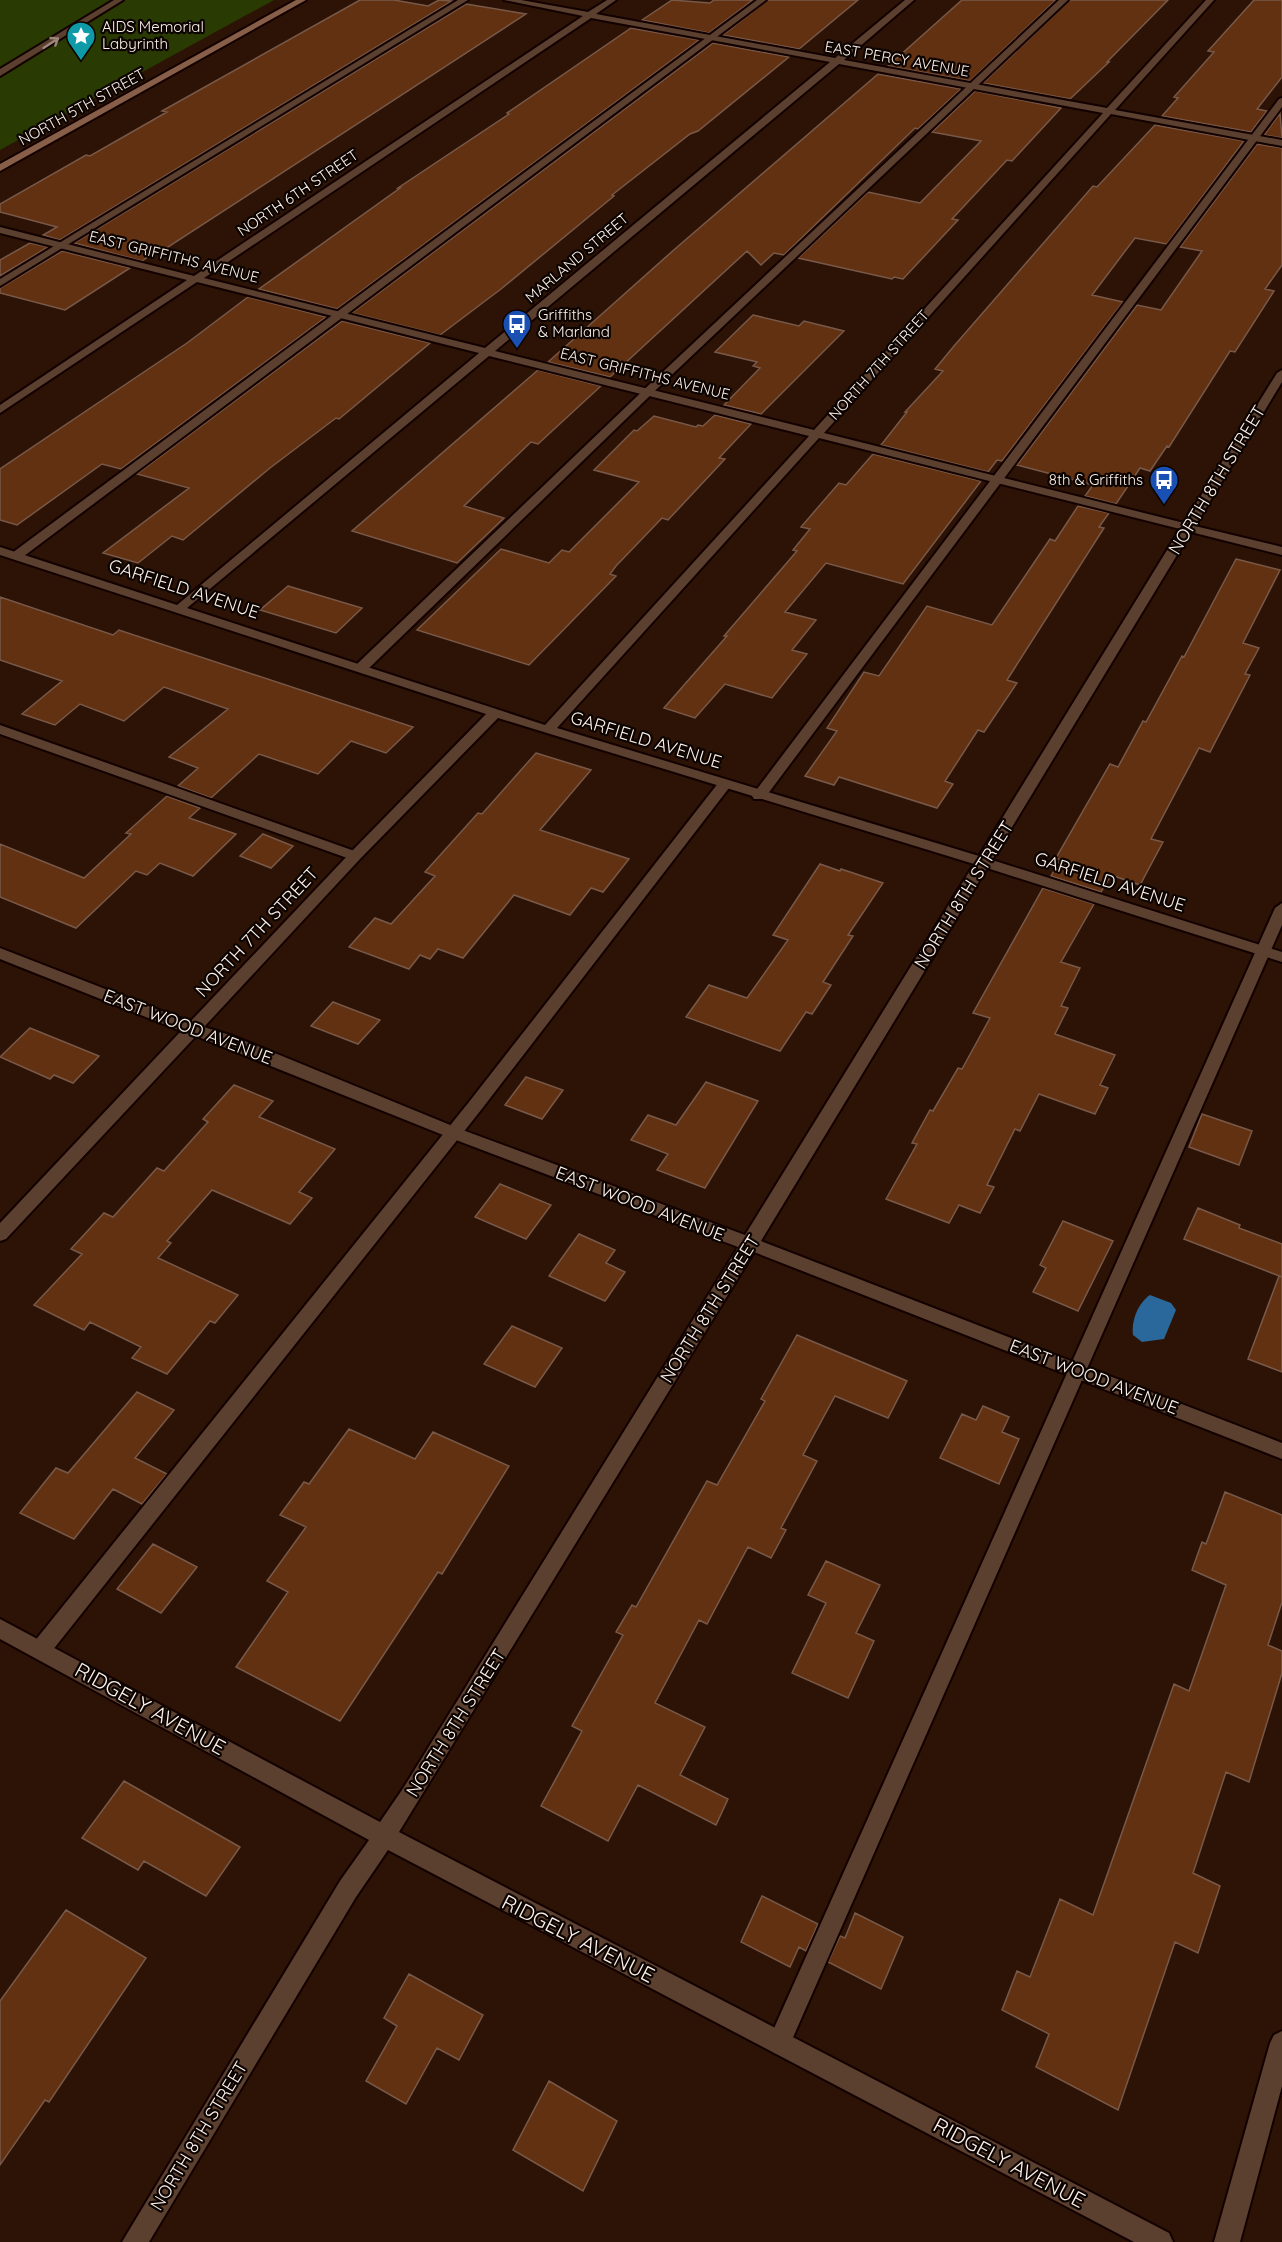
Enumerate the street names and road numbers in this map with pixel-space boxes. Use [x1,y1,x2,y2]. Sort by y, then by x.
street label: EAST PERCY AVENUE [823,36,971,81]
street label: NORTH 5TH STREET [15,64,148,149]
street label: NORTH 6TH STREET [234,145,362,240]
street label: MARLAND STREET [521,209,632,306]
street label: EAST GRIFFITHS AVENUE [87,226,261,287]
street label: NORTH 7TH STREET [824,306,933,424]
street label: EAST GRIFFITHS AVENUE [558,343,732,404]
street label: NORTH 8TH STREET [1163,401,1270,559]
street label: GARFIELD AVENUE [106,553,262,624]
street label: GARFIELD AVENUE [568,706,725,773]
street label: NORTH 8TH STREET [909,816,1019,973]
street label: GARFIELD AVENUE [1032,846,1188,917]
street label: NORTH 7TH STREET [190,862,323,1002]
street label: EAST WOOD AVENUE [101,984,276,1069]
street label: EAST WOOD AVENUE [553,1161,728,1246]
street label: NORTH 8TH STREET [655,1230,765,1387]
street label: EAST WOOD AVENUE [1007,1334,1182,1419]
street label: NORTH 8TH STREET [401,1644,511,1801]
street label: RIDGELY AVENUE [71,1656,230,1760]
street label: RIDGELY AVENUE [498,1888,659,1988]
street label: NORTH 8TH STREET [145,2057,252,2215]
street label: RIDGELY AVENUE [929,2111,1090,2213]

